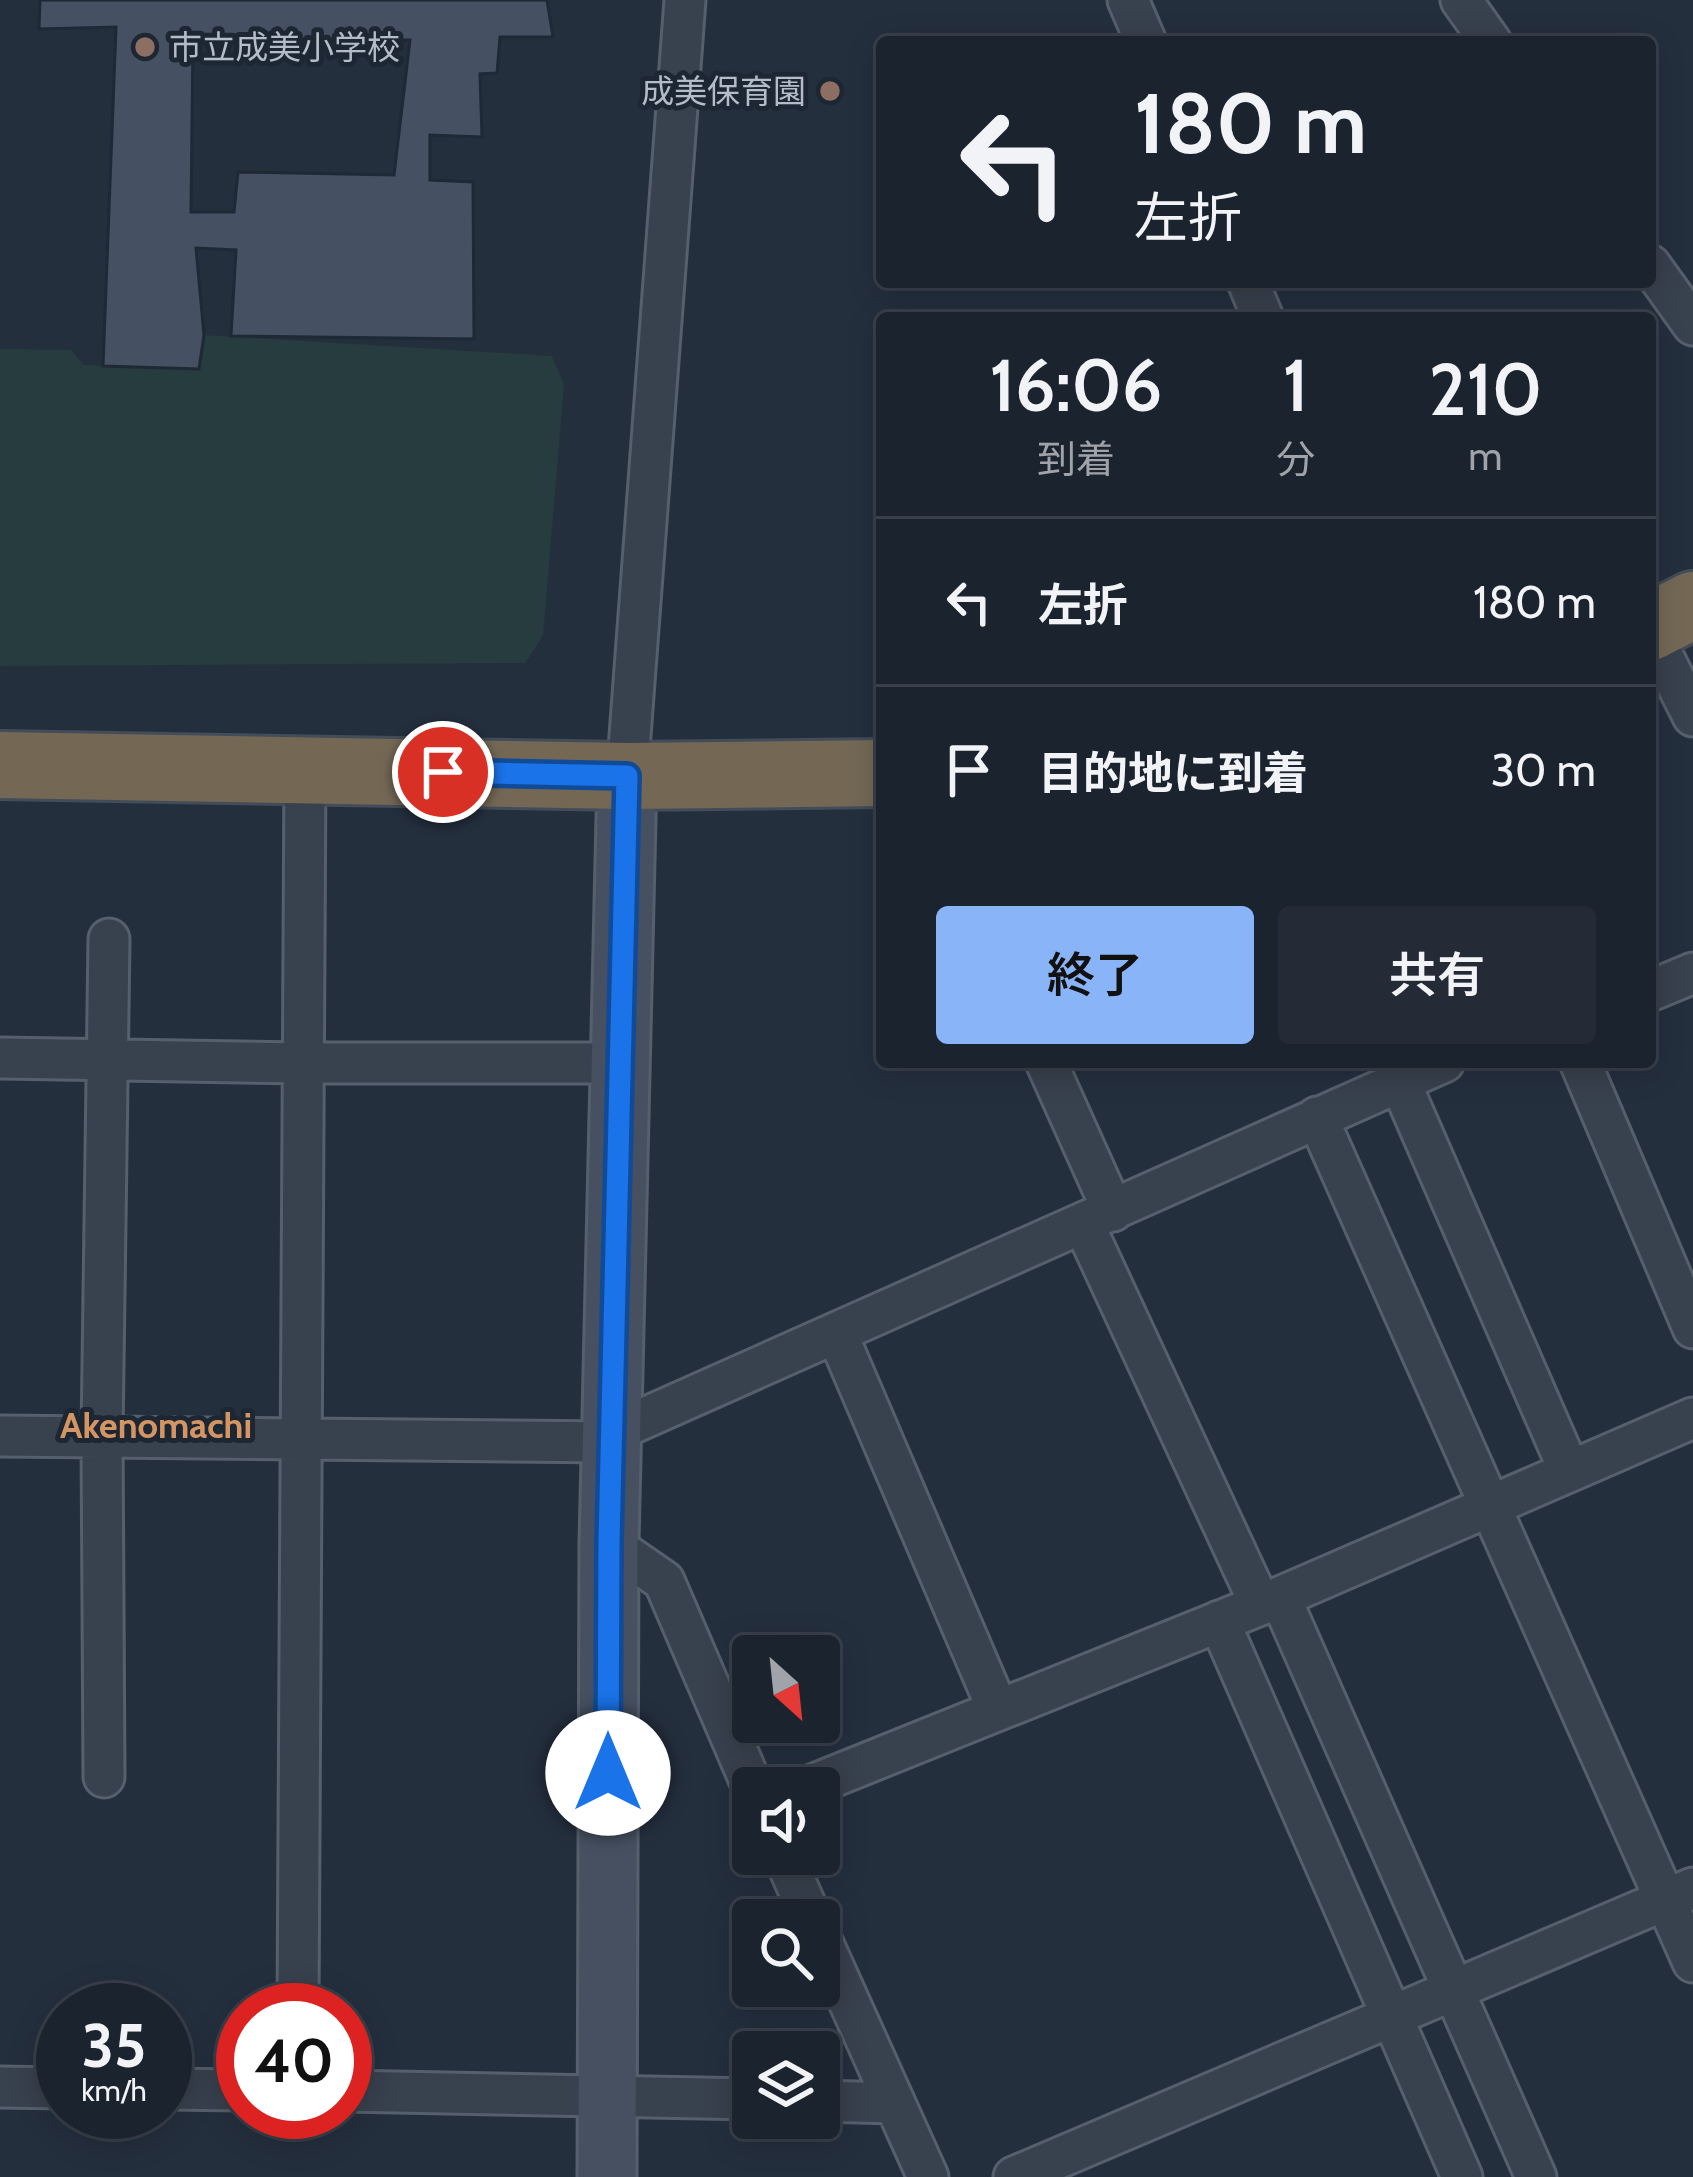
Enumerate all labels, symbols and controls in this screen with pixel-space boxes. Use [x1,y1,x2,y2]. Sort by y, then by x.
place label: 市立成美小学校 [169,27,400,67]
marker: 市立成美小学校 [132,34,158,60]
place label: 成美保育園 [641,71,806,111]
text: 180 m [1134,72,1367,174]
marker: 成美保育園 [817,78,843,104]
icon: left [936,84,1092,240]
text: 左折 [1134,185,1242,251]
text: 16:06 [990,342,1162,429]
text: 1 [1283,342,1308,429]
text: 210 [1428,346,1542,433]
text: m [1468,432,1503,480]
text: 到着 [1037,435,1115,483]
text: 分 [1276,435,1315,483]
icon: left [936,569,1002,635]
text: 180 m [1473,575,1596,629]
text: 左折 [1038,578,1128,632]
pin [392,721,494,823]
icon: arrive [936,737,1002,803]
icon: arrive [410,739,476,805]
text: 30 m [1491,743,1596,797]
text: 目的地に到着 [1038,746,1308,800]
button: 終了 [936,906,1254,1044]
button: 共有 [1278,906,1596,1044]
district label: Akenomachi [60,1403,252,1447]
north arrow [732,1635,840,1743]
map controls [732,1635,840,2139]
position arrow [545,1710,671,1836]
button: sound [732,1767,840,1875]
button: search [732,1899,840,2007]
speed limit sign: 40 [216,1983,372,2139]
text: 35 [82,2009,146,2082]
button: layers [732,2031,840,2139]
text: km/h [81,2072,147,2109]

